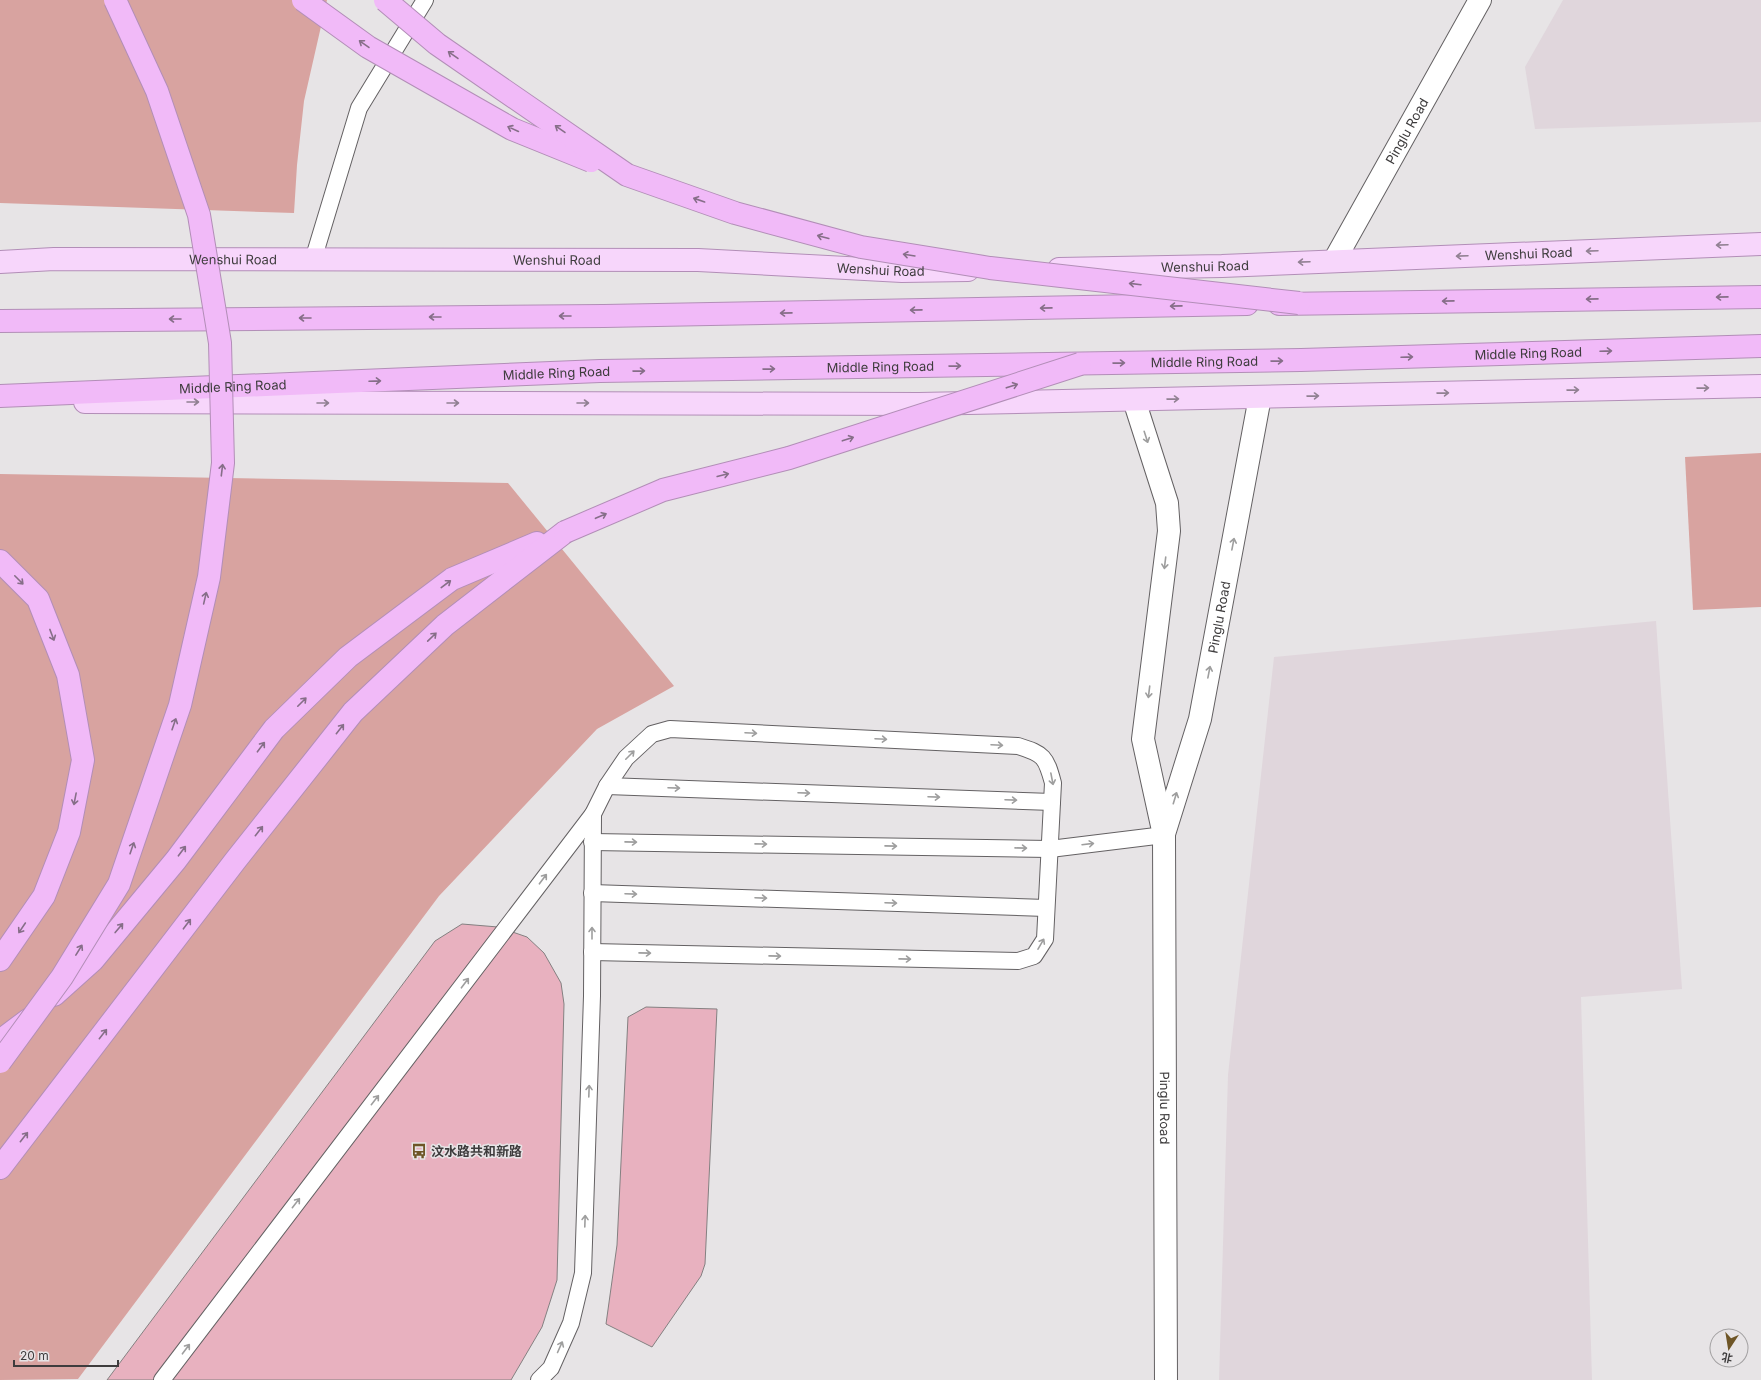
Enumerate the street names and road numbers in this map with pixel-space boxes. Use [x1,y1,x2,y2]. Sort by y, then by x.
street label: Pinglu Road [1382,95,1432,167]
street label: Wenshui Road [1484,244,1573,263]
street label: Wenshui Road [189,251,277,267]
street label: Wenshui Road [513,252,601,268]
street label: Wenshui Road [1161,257,1249,275]
street label: Wenshui Road [836,259,925,279]
street label: Middle Ring Road [1474,343,1582,363]
street label: Middle Ring Road [1151,353,1258,370]
street label: Middle Ring Road [827,358,934,375]
street label: Middle Ring Road [502,363,610,383]
street label: Middle Ring Road [179,376,287,397]
street label: Pinglu Road [1204,580,1234,655]
street label: Pinglu Road [1157,1071,1173,1144]

